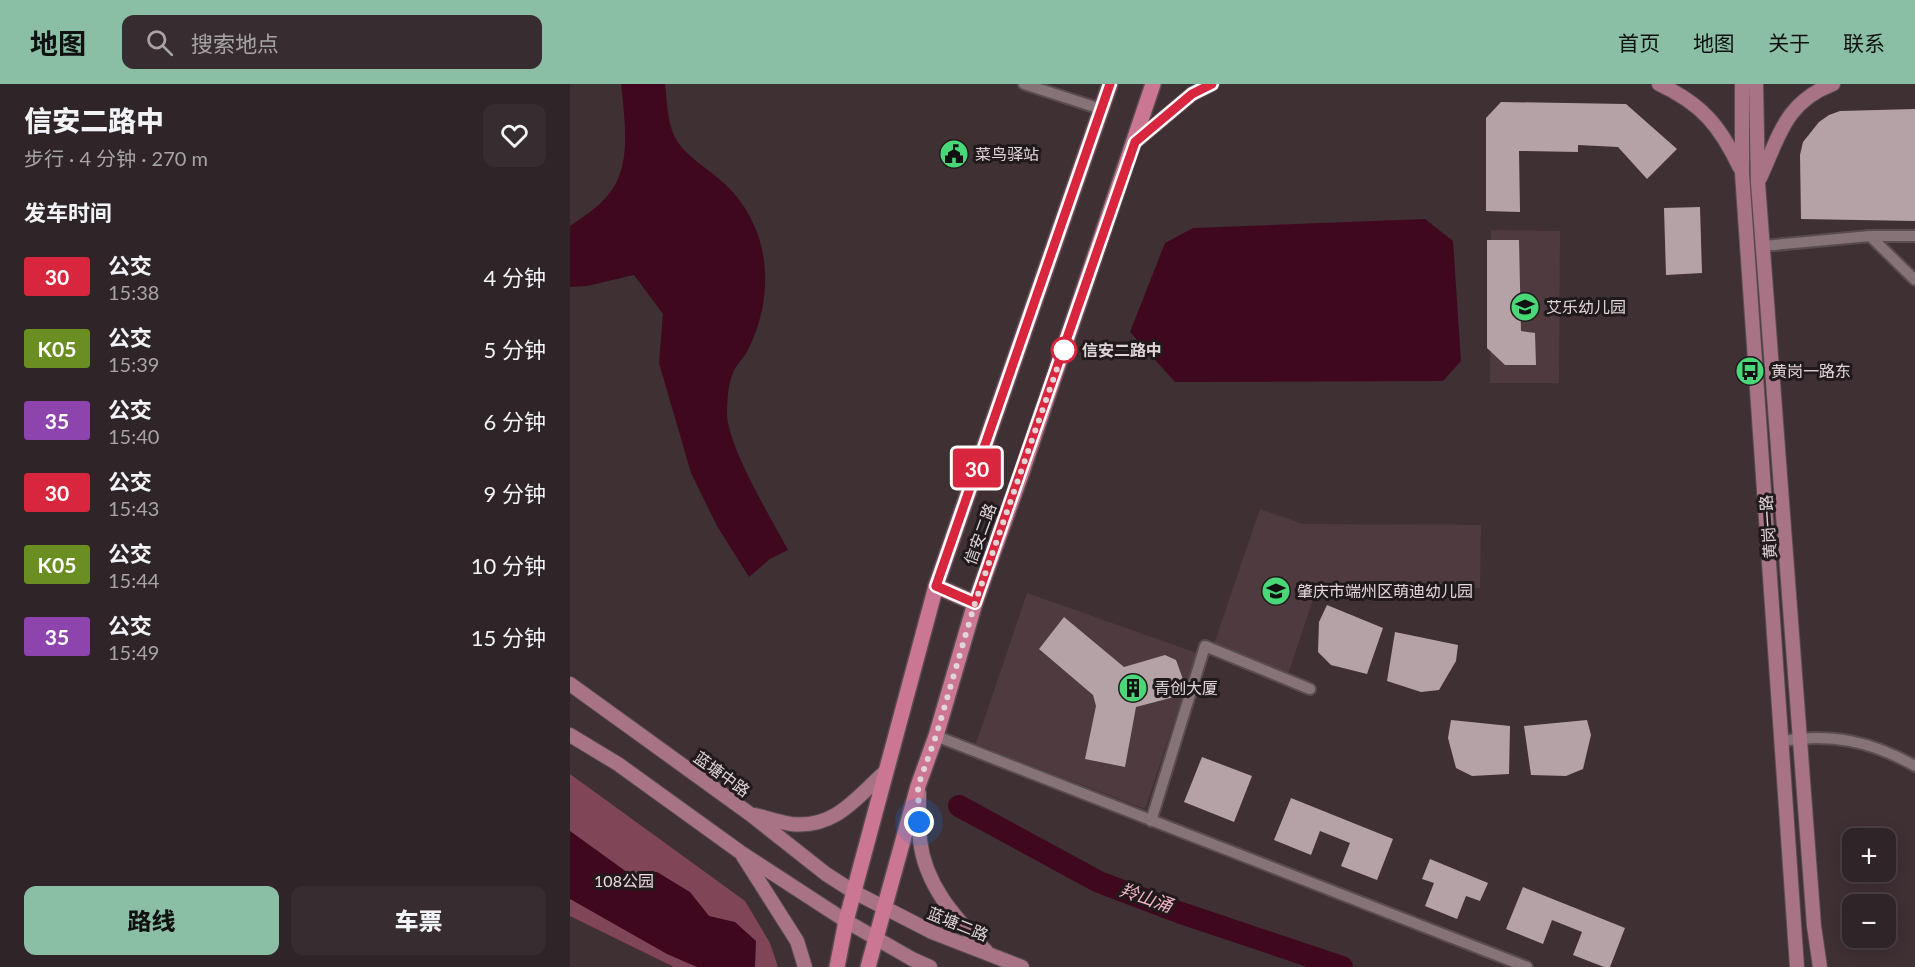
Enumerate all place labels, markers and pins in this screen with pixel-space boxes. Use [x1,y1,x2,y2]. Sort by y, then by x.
public building icon: 菜鸟驿站 [938,138,970,170]
place label: 菜鸟驿站 [975,144,1039,163]
school or university icon: 艾乐幼儿园 [1509,291,1541,323]
place label: 艾乐幼儿园 [1546,297,1626,316]
marker: 信安二路中 [1051,337,1077,363]
place label: 信安二路中 [1082,340,1162,359]
bus stop icon: 黄岗一路东 [1734,355,1766,387]
place label: 黄岗一路东 [1771,361,1851,380]
school or university icon: 肇庆市端州区萌迪幼儿园 [1260,575,1292,607]
place label: 肇庆市端州区萌迪幼儿园 [1297,581,1473,600]
building icon: 青创大厦 [1117,672,1149,704]
place label: 青创大厦 [1154,678,1218,697]

